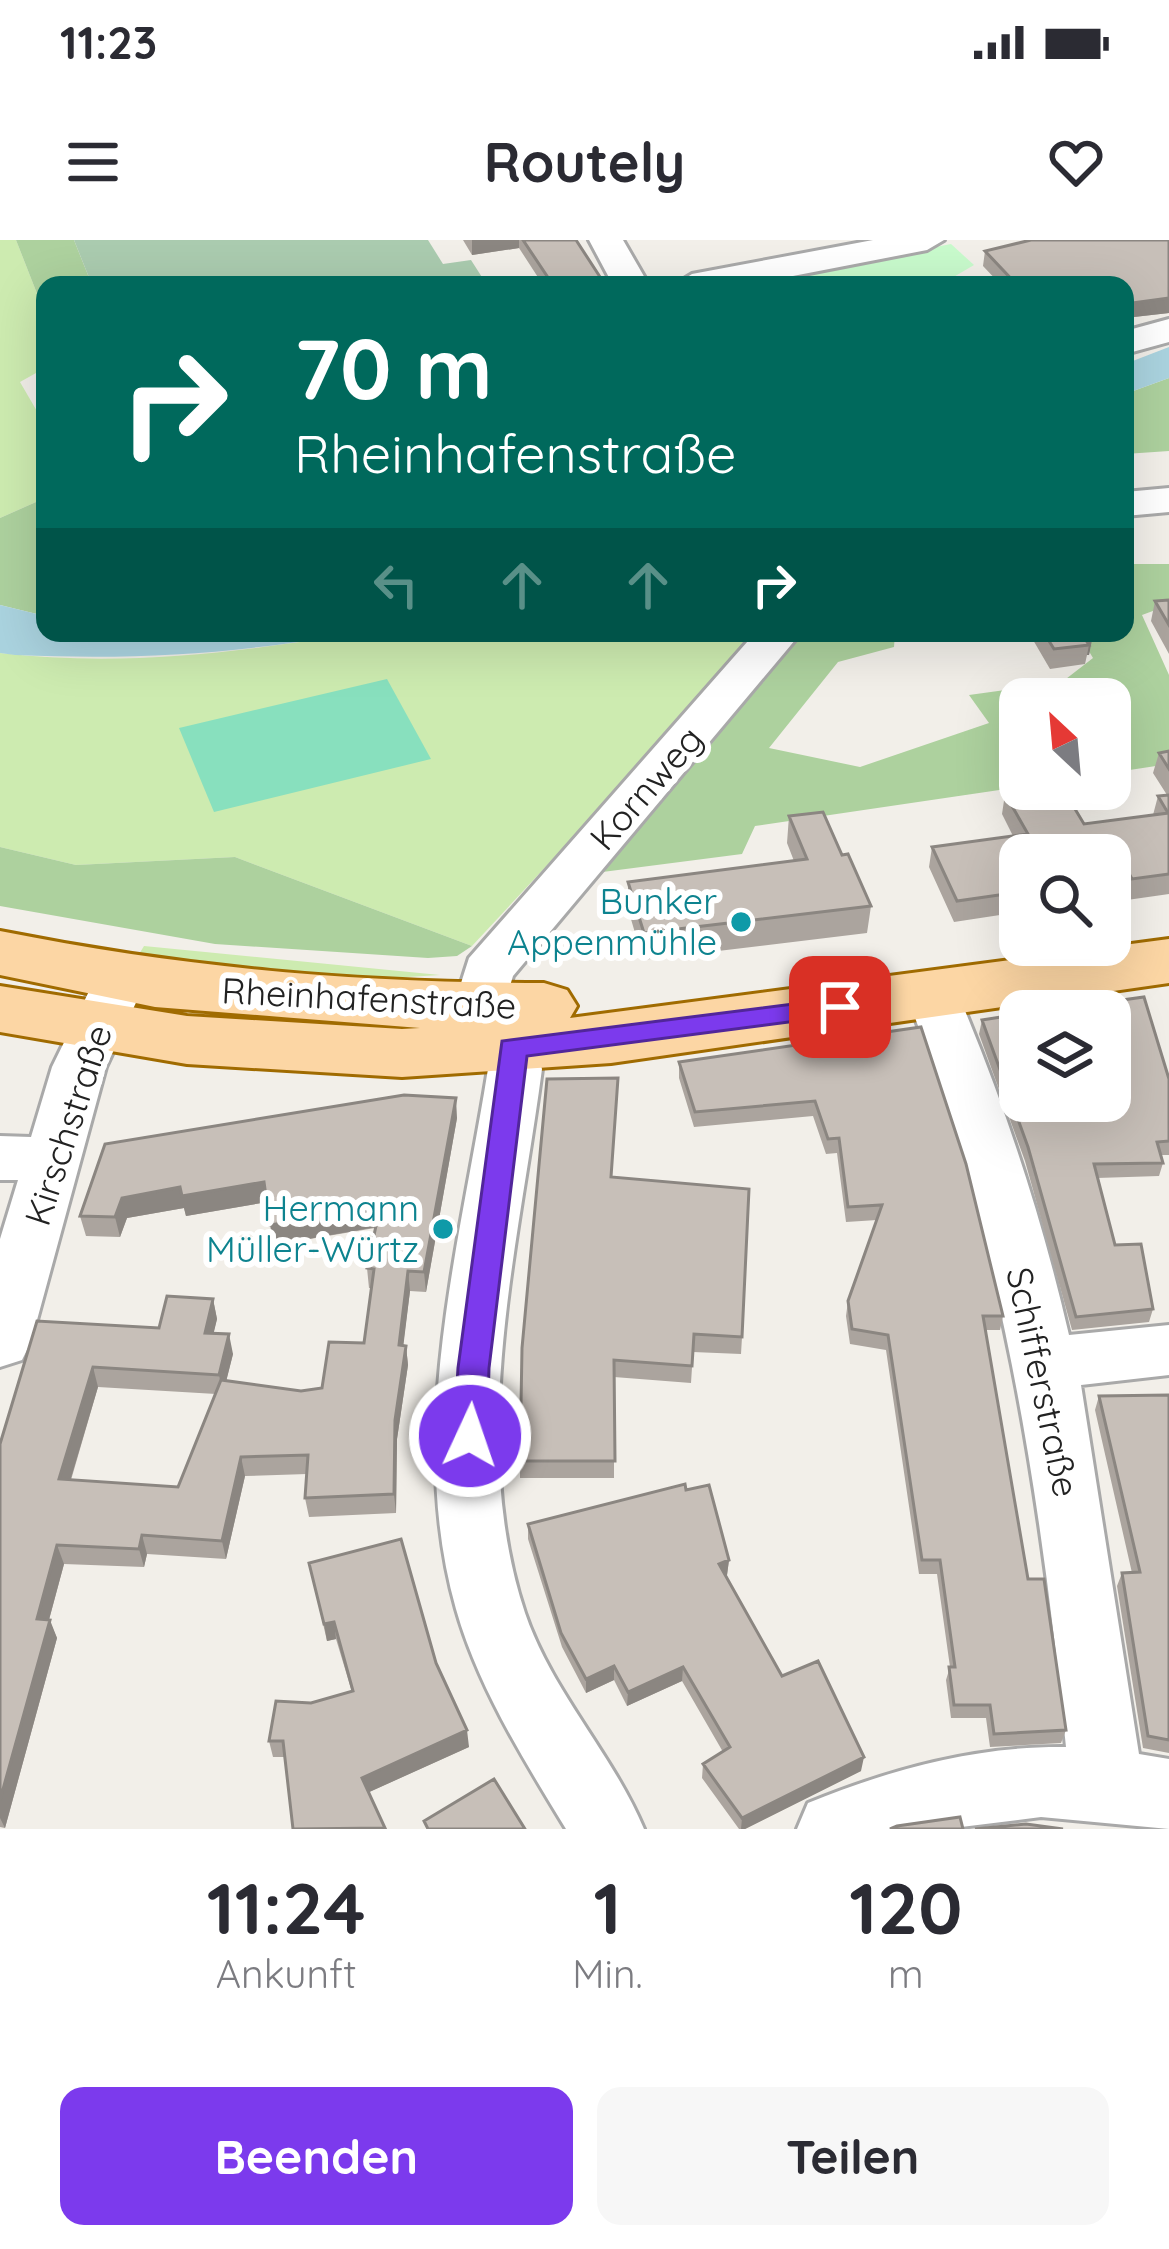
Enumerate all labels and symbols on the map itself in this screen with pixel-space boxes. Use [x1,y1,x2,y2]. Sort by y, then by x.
north arrow [999,678,1131,810]
street label: Kornweg [580,716,712,859]
place label: Bunker Appenmühle [507,878,717,964]
marker: Bunker Appenmühle [728,909,754,935]
pin [789,956,891,1058]
street label: Rheinhafenstraße [221,967,517,1028]
street label: Kirschstraße [14,1019,121,1231]
place label: Hermann Müller-Würtz [206,1185,419,1271]
marker: Hermann Müller-Würtz [430,1216,456,1242]
street label: Schifferstraße [997,1263,1090,1501]
position arrow [407,1373,533,1499]

